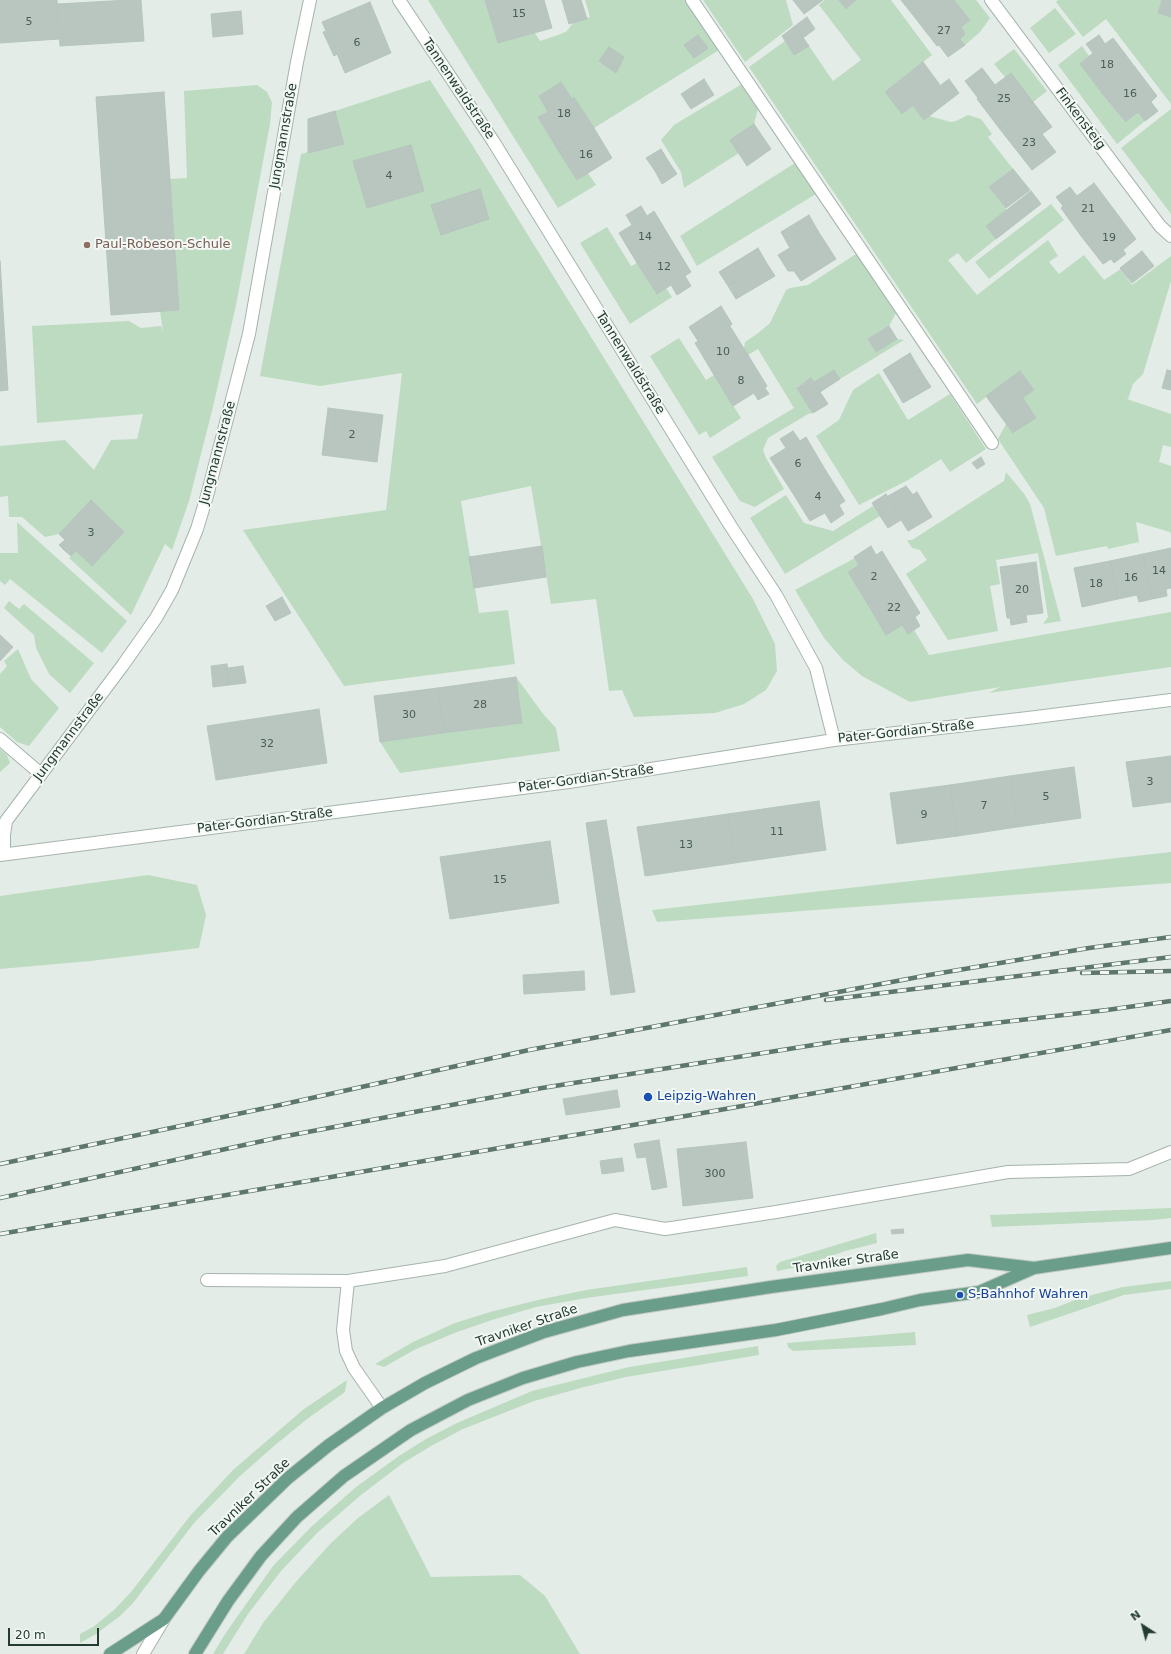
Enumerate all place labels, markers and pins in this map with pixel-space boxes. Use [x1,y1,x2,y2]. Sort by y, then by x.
place label: Paul-Robeson-Schule [95,237,231,253]
marker: Paul-Robeson-Schule [82,240,92,250]
place label: Leipzig-Wahren [657,1089,756,1105]
marker: Leipzig-Wahren [642,1091,654,1103]
place label: S-Bahnhof Wahren [968,1287,1088,1303]
marker: S-Bahnhof Wahren [955,1290,965,1300]

